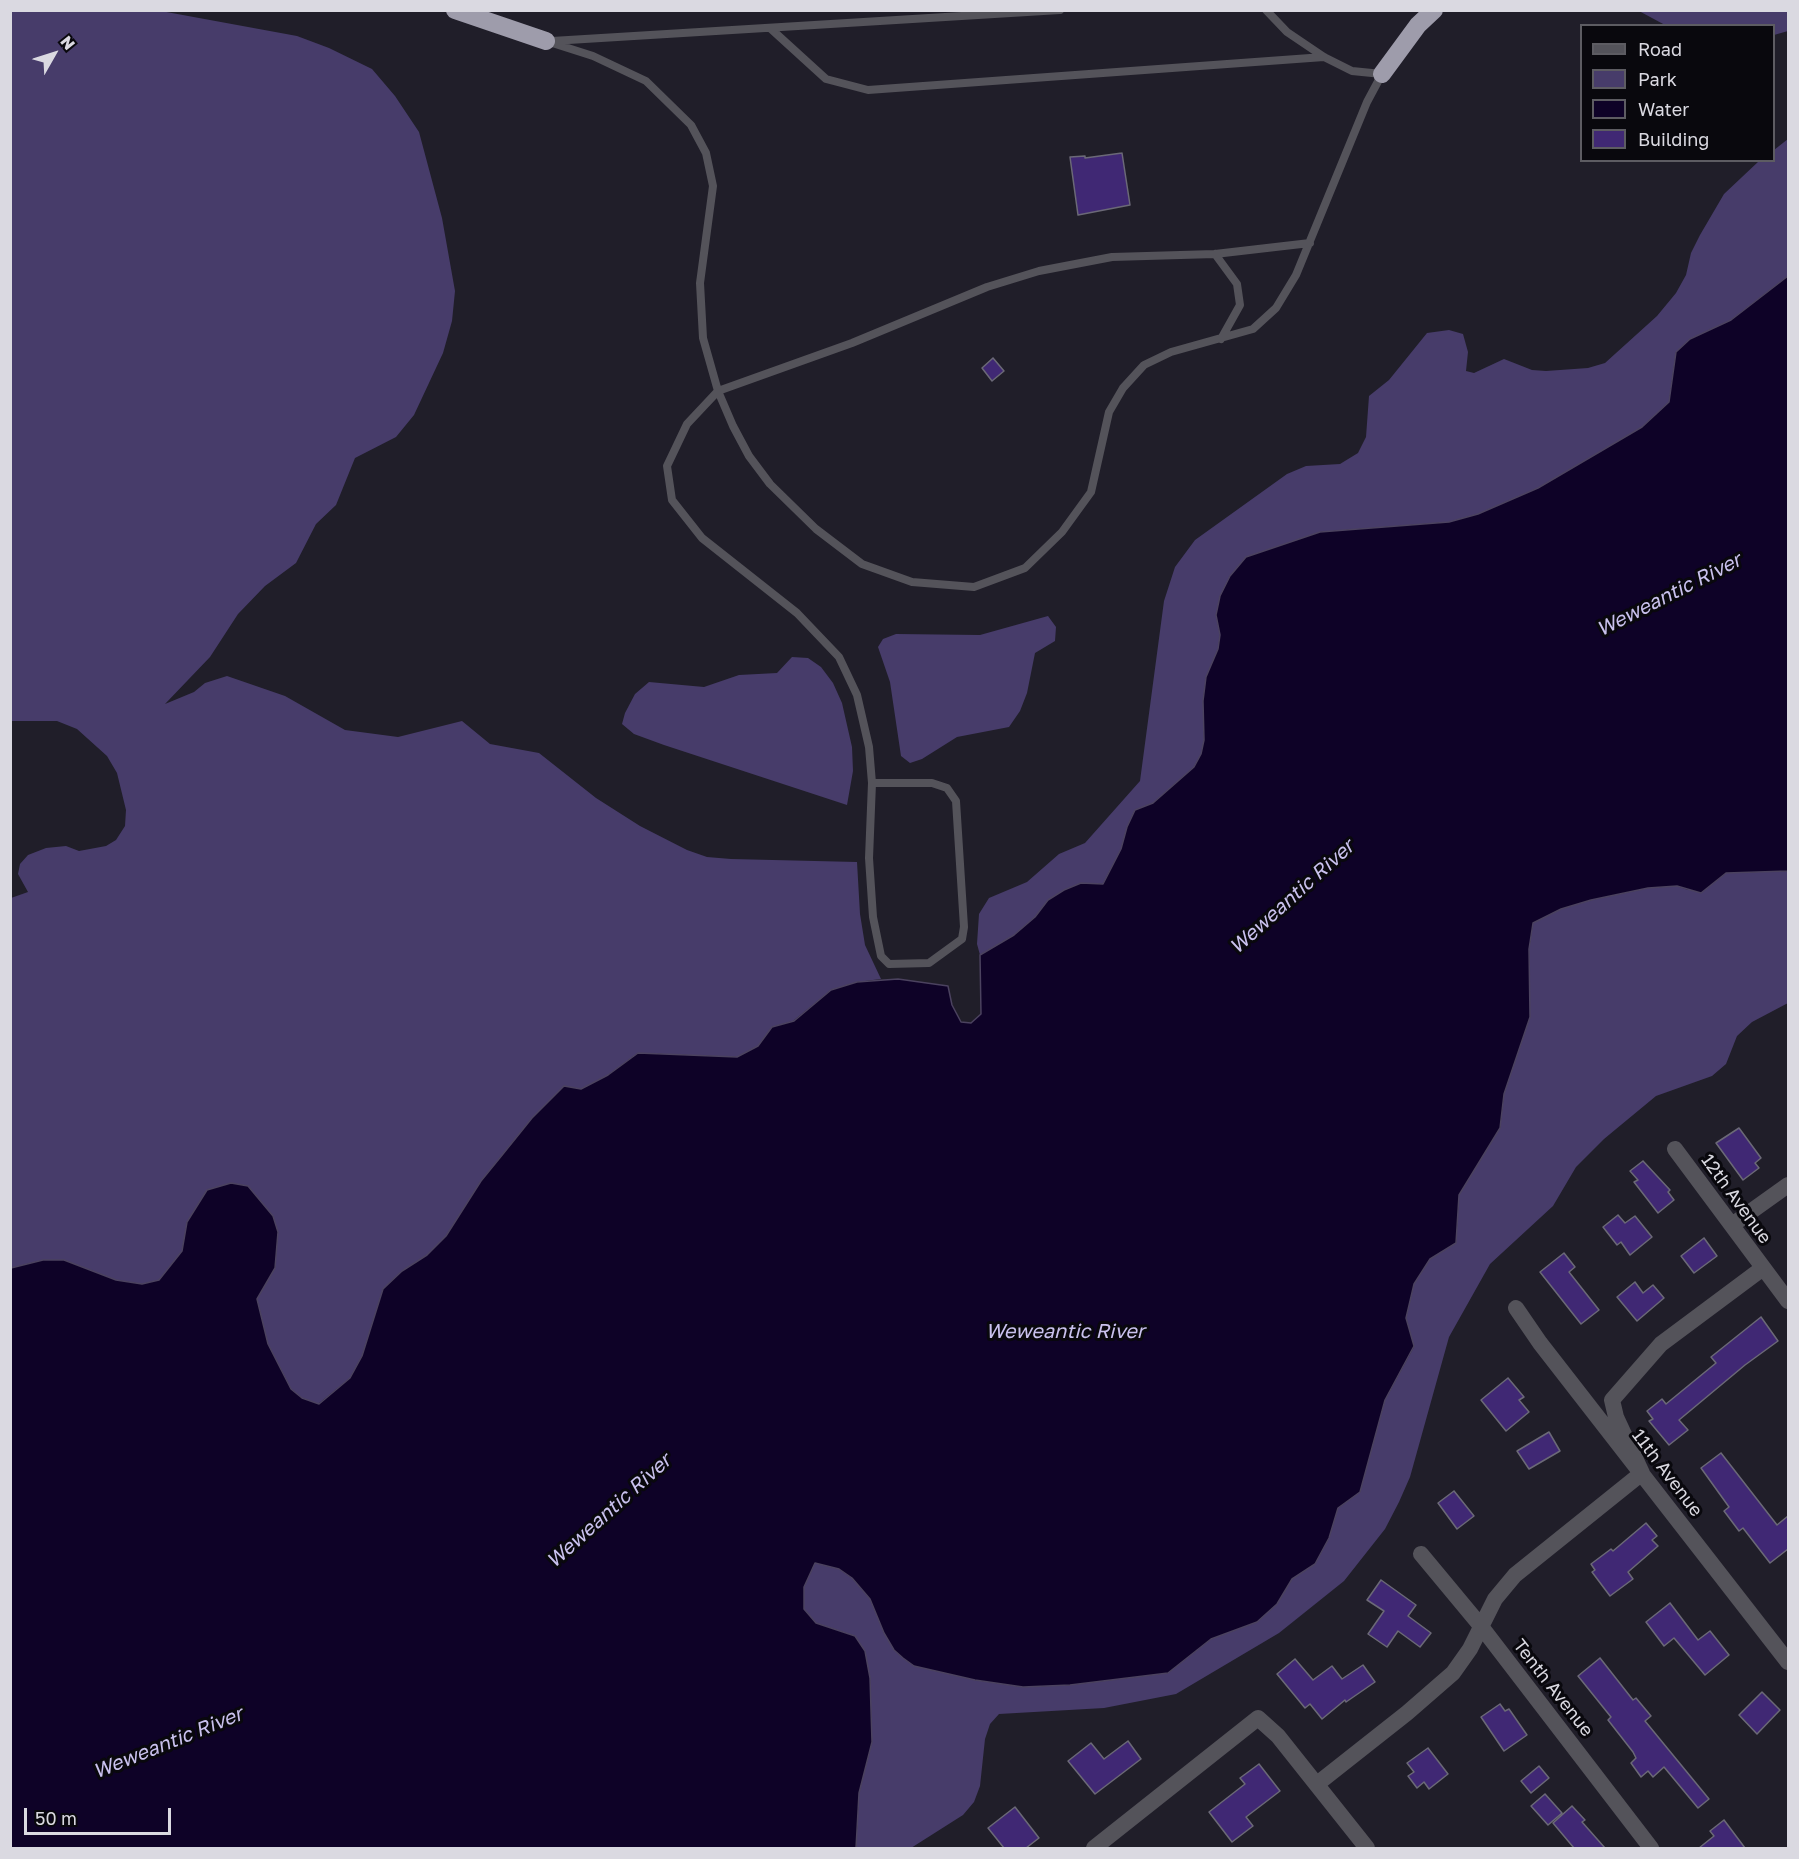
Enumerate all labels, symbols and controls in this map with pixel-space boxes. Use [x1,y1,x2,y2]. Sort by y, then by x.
north arrow [24,24,84,84]
legend [1580,24,1775,162]
text: N [56,32,80,54]
text: Road [1638,38,1682,60]
text: Park [1638,68,1677,90]
text: Water [1638,98,1689,120]
text: Building [1638,128,1709,150]
water label: Weweantic River [1593,548,1745,642]
water label: Weweantic River [1225,835,1359,959]
street label: 12th Avenue [1696,1150,1776,1248]
water label: Weweantic River [985,1320,1145,1344]
street label: 11th Avenue [1627,1425,1707,1521]
water label: Weweantic River [542,1449,676,1573]
street label: Tenth Avenue [1508,1635,1598,1741]
water label: Weweantic River [90,1702,246,1784]
scale bar [27,1796,174,1834]
text: 50 m [35,1807,77,1829]

